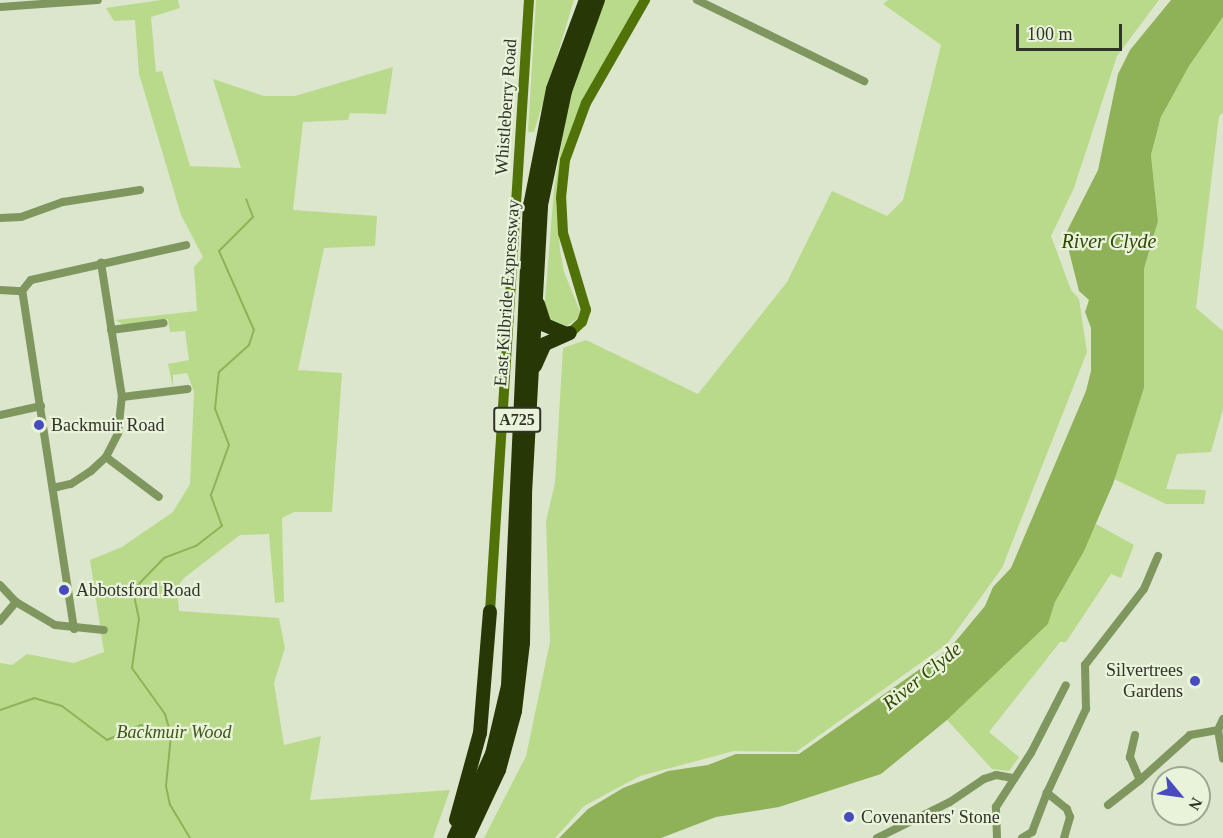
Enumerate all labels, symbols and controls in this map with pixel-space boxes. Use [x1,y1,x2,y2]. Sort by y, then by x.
scale bar [1019,12,1126,50]
text: 100 m [1027,24,1073,44]
street label: Whistleberry Road [490,38,522,176]
street label: East Kilbride Expressway [490,199,524,387]
water label: River Clyde [1062,229,1156,253]
road number: A725 [493,407,541,433]
place label: Backmuir Road [51,414,164,436]
marker: Backmuir Road [32,418,46,432]
place label: Abbotsford Road [76,579,200,601]
marker: Abbotsford Road [57,583,71,597]
water label: River Clyde [878,637,966,715]
place label: Silvertrees Gardens [1106,660,1183,702]
marker: Silvertrees Gardens [1188,674,1202,688]
park label: Backmuir Wood [117,721,231,743]
north arrow [1151,766,1211,826]
text: N [1185,795,1206,813]
place label: Covenanters' Stone [861,806,1000,828]
marker: Covenanters' Stone [842,810,856,824]

